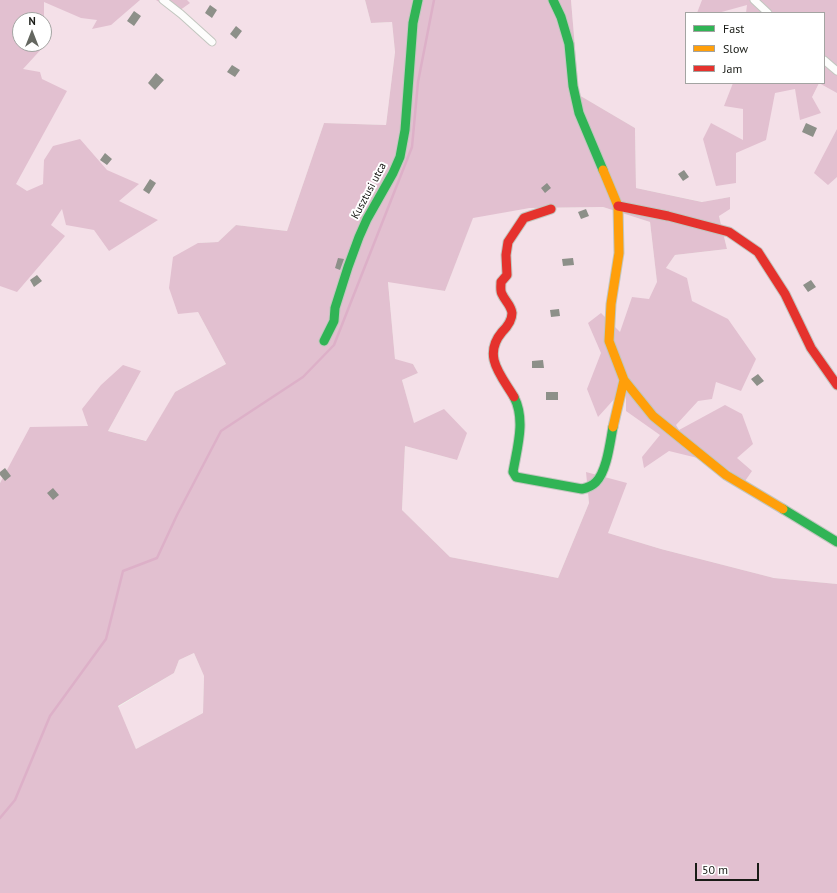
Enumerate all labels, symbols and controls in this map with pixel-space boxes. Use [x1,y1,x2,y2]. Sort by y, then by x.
north arrow [12,12,52,52]
legend [685,12,825,84]
text: N [28,14,36,28]
text: Fast [723,21,744,36]
text: Slow [723,41,748,56]
text: Jam [723,61,742,76]
street label: Kusztusi utca [349,161,389,221]
scale bar [697,855,761,881]
text: 50 m [702,862,728,877]

